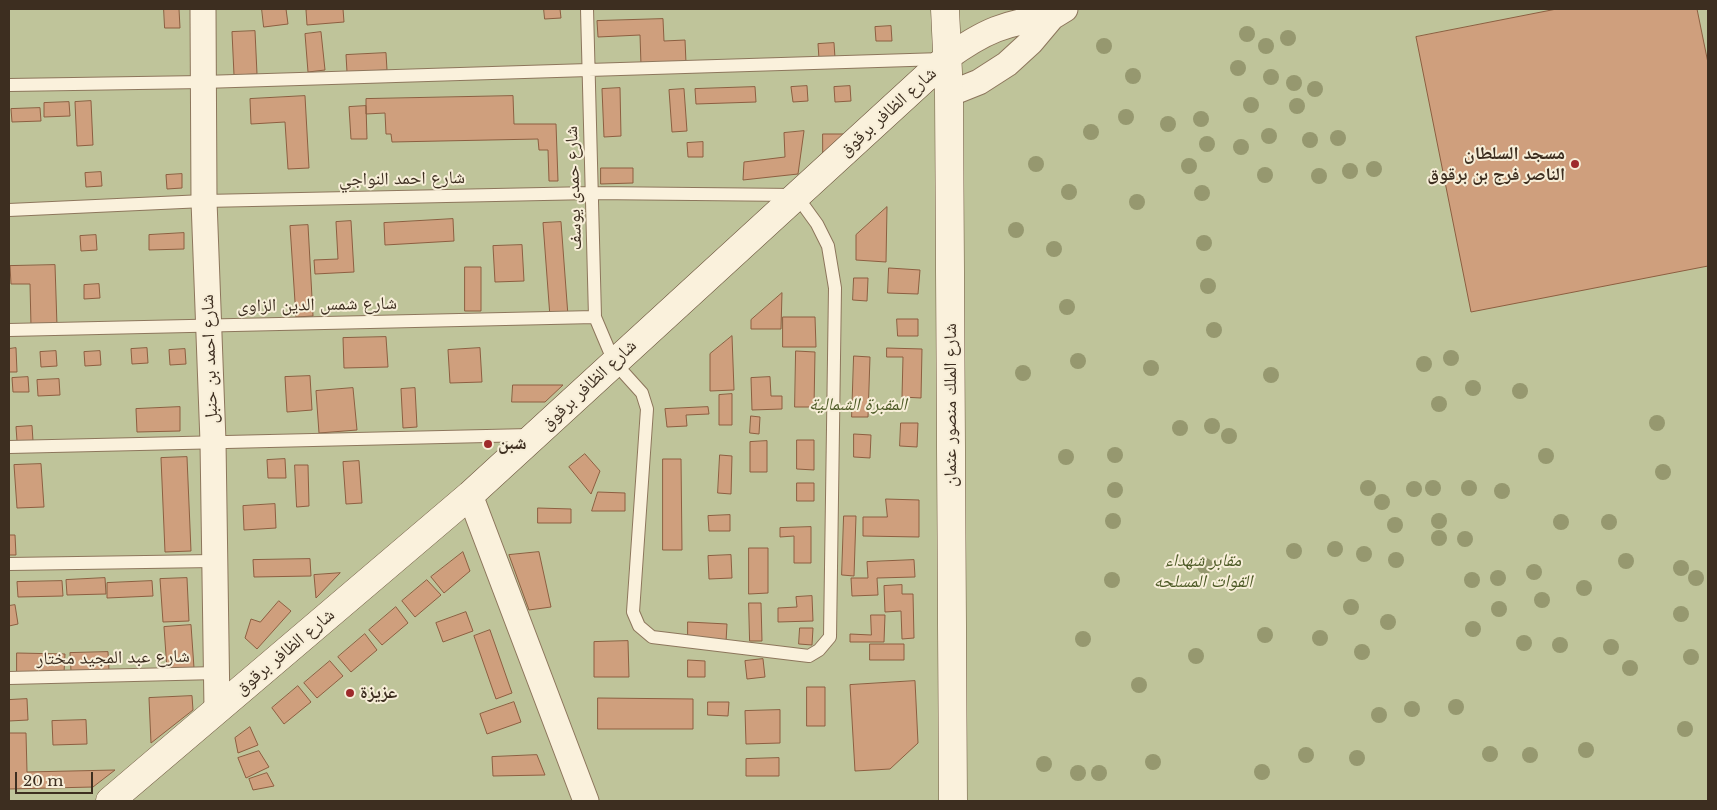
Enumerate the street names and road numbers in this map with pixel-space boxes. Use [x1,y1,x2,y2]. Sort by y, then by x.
street label: شارع الظافر برقوق [835,63,941,161]
street label: شارع حمدى يوسف [561,126,587,250]
street label: شارع احمد النواجي [339,167,465,191]
street label: شارع شمس الدين الزاوى [237,293,397,317]
street label: شارع احمد بن حنبل [197,294,223,424]
street label: شارع الملك منصور عثمان [940,323,962,487]
street label: شارع الظافر برقوق [537,335,641,435]
street label: شارع الظافر برقوق [231,604,339,700]
street label: شارع عبد المجيد مختار [36,646,190,670]

